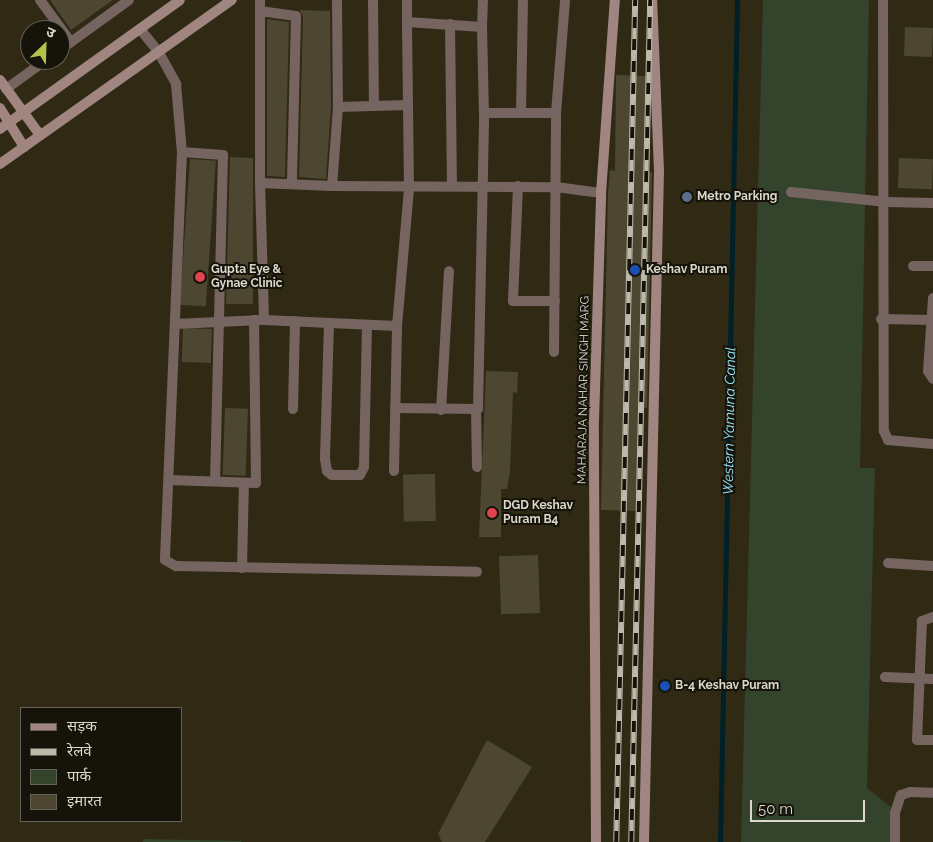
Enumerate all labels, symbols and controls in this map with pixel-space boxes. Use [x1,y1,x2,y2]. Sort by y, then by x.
north arrow [20,20,70,70]
text: उ [44,23,58,41]
place label: Metro Parking [697,190,777,204]
marker: Metro Parking [681,191,693,203]
place label: Gupta Eye & Gynae Clinic [211,263,283,291]
marker: Keshav Puram [628,263,642,277]
place label: Keshav Puram [646,263,728,277]
marker: Gupta Eye & Gynae Clinic [193,270,207,284]
street label: MAHARAJA NAHAR SINGH MARG [575,296,593,484]
water label: Western Yamuna Canal [719,347,739,495]
place label: DGD Keshav Puram B4 [503,499,573,527]
marker: DGD Keshav Puram B4 [485,506,499,520]
place label: B-4 Keshav Puram [675,679,780,693]
marker: B-4 Keshav Puram [659,680,671,692]
legend [20,707,182,822]
text: सड़क [67,717,97,735]
text: रेलवे [67,742,92,760]
text: पार्क [67,767,91,785]
scale bar [753,790,868,822]
text: इमारत [67,792,102,810]
text: 50 m [758,800,793,818]

